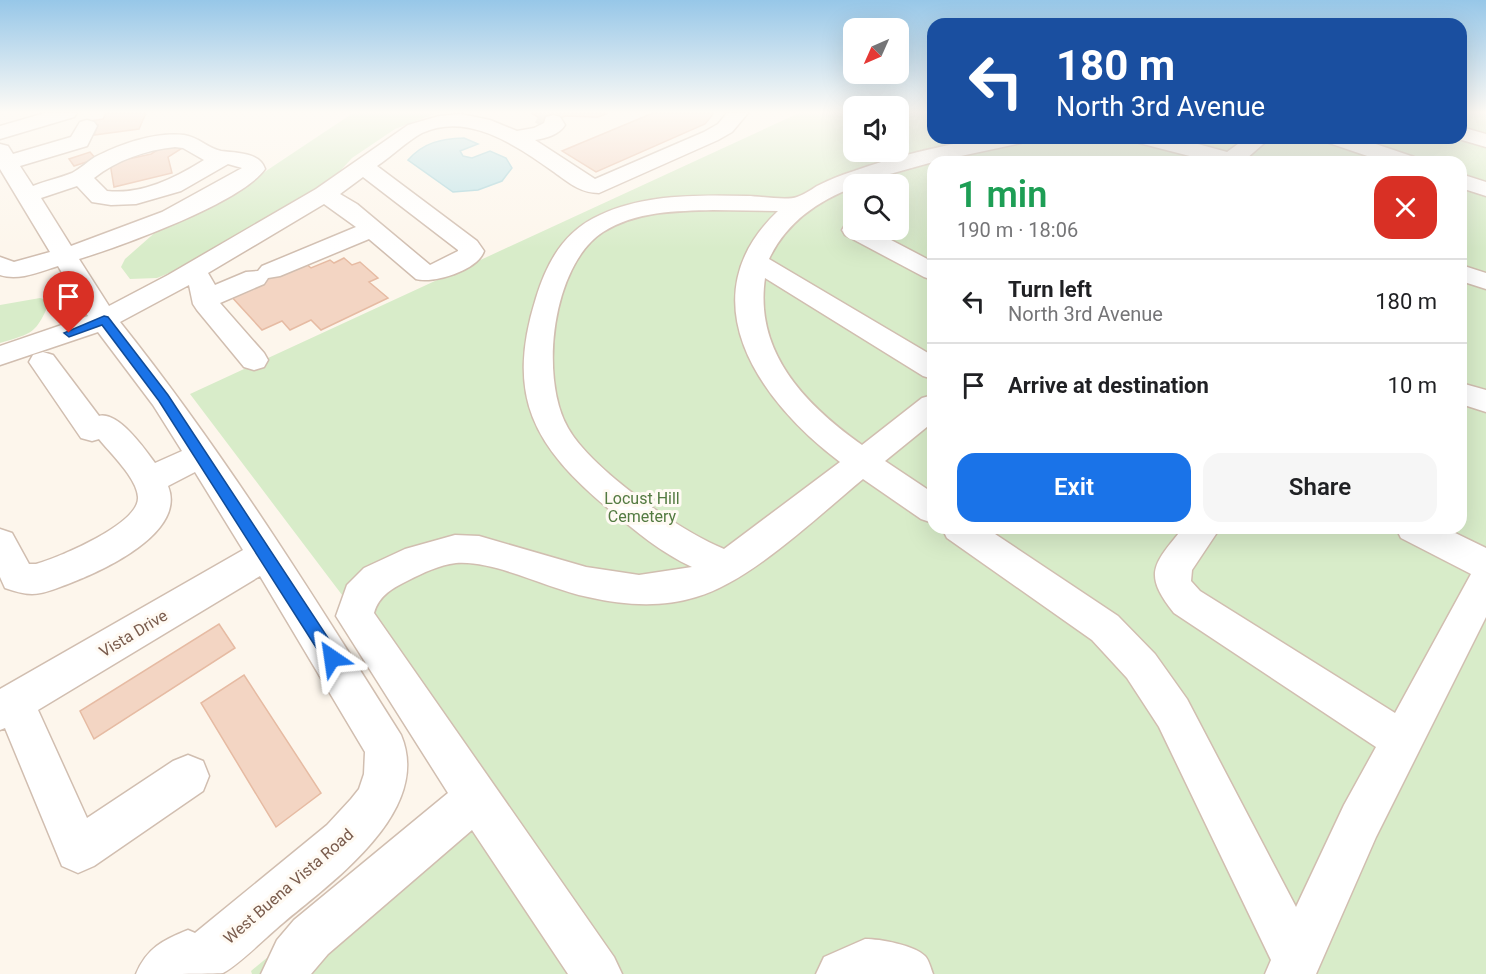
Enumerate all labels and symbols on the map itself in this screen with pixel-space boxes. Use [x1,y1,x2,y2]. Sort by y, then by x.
north arrow [843,18,909,84]
pin [43,271,94,333]
park label: Locust Hill Cemetery [604,489,680,526]
street label: Vista Drive [96,606,171,661]
position arrow [300,626,364,690]
street label: West Buena Vista Road [220,825,357,948]

